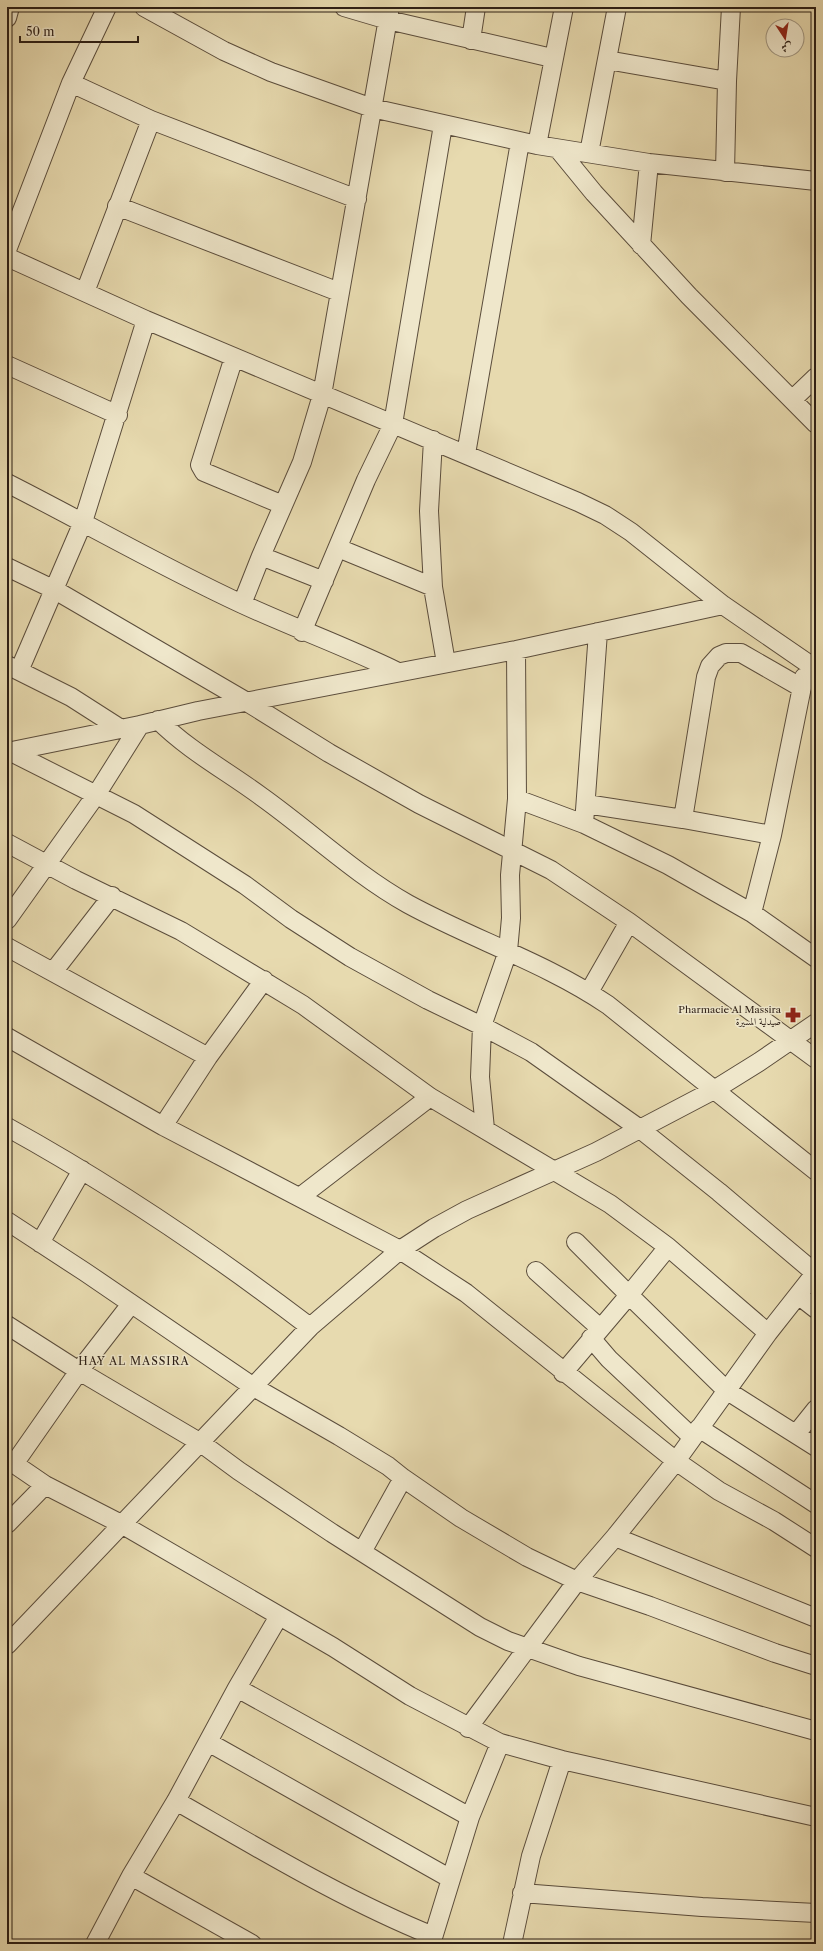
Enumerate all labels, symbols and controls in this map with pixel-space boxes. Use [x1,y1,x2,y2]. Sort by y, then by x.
scale bar [20,18,138,44]
north arrow [765,18,805,58]
text: 50 m [26,24,55,39]
text: ش [780,40,794,56]
place label: Pharmacie Al Massira صيدلية المسيرة [678,1003,782,1028]
pharmacy icon: Pharmacie Al Massira صيدلية المسيرة [784,1006,802,1024]
district label: HAY AL MASSIRA [78,1354,190,1368]

